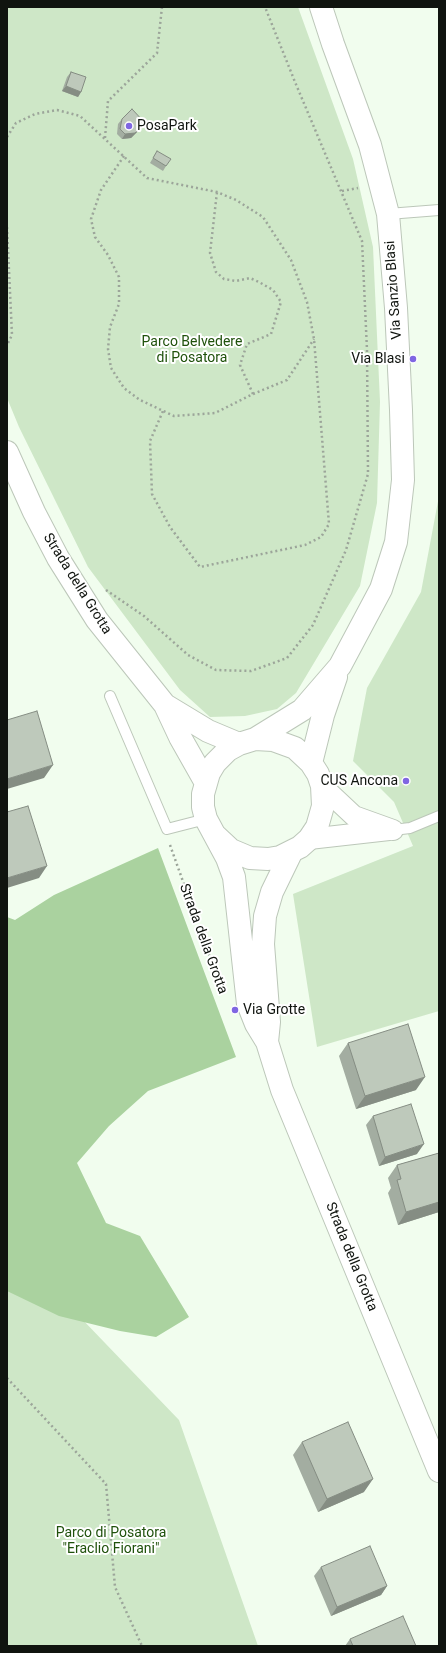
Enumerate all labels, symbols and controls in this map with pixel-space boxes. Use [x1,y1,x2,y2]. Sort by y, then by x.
place label: PosaPark [137,118,197,134]
marker: PosaPark [124,121,134,131]
street label: Via Sanzio Blasi [382,240,406,340]
park label: Parco Belvedere di Posatora [142,334,242,366]
place label: Via Blasi [351,351,405,367]
marker: Via Blasi [408,354,418,364]
street label: Strada della Grotta [39,530,115,638]
place label: CUS Ancona [321,773,398,789]
marker: CUS Ancona [401,776,411,786]
street label: Strada della Grotta [175,882,231,996]
place label: Via Grotte [243,1002,305,1018]
marker: Via Grotte [230,1005,240,1015]
street label: Strada della Grotta [321,1200,381,1314]
park label: Parco di Posatora "Eraclio Fiorani" [56,1525,166,1558]

